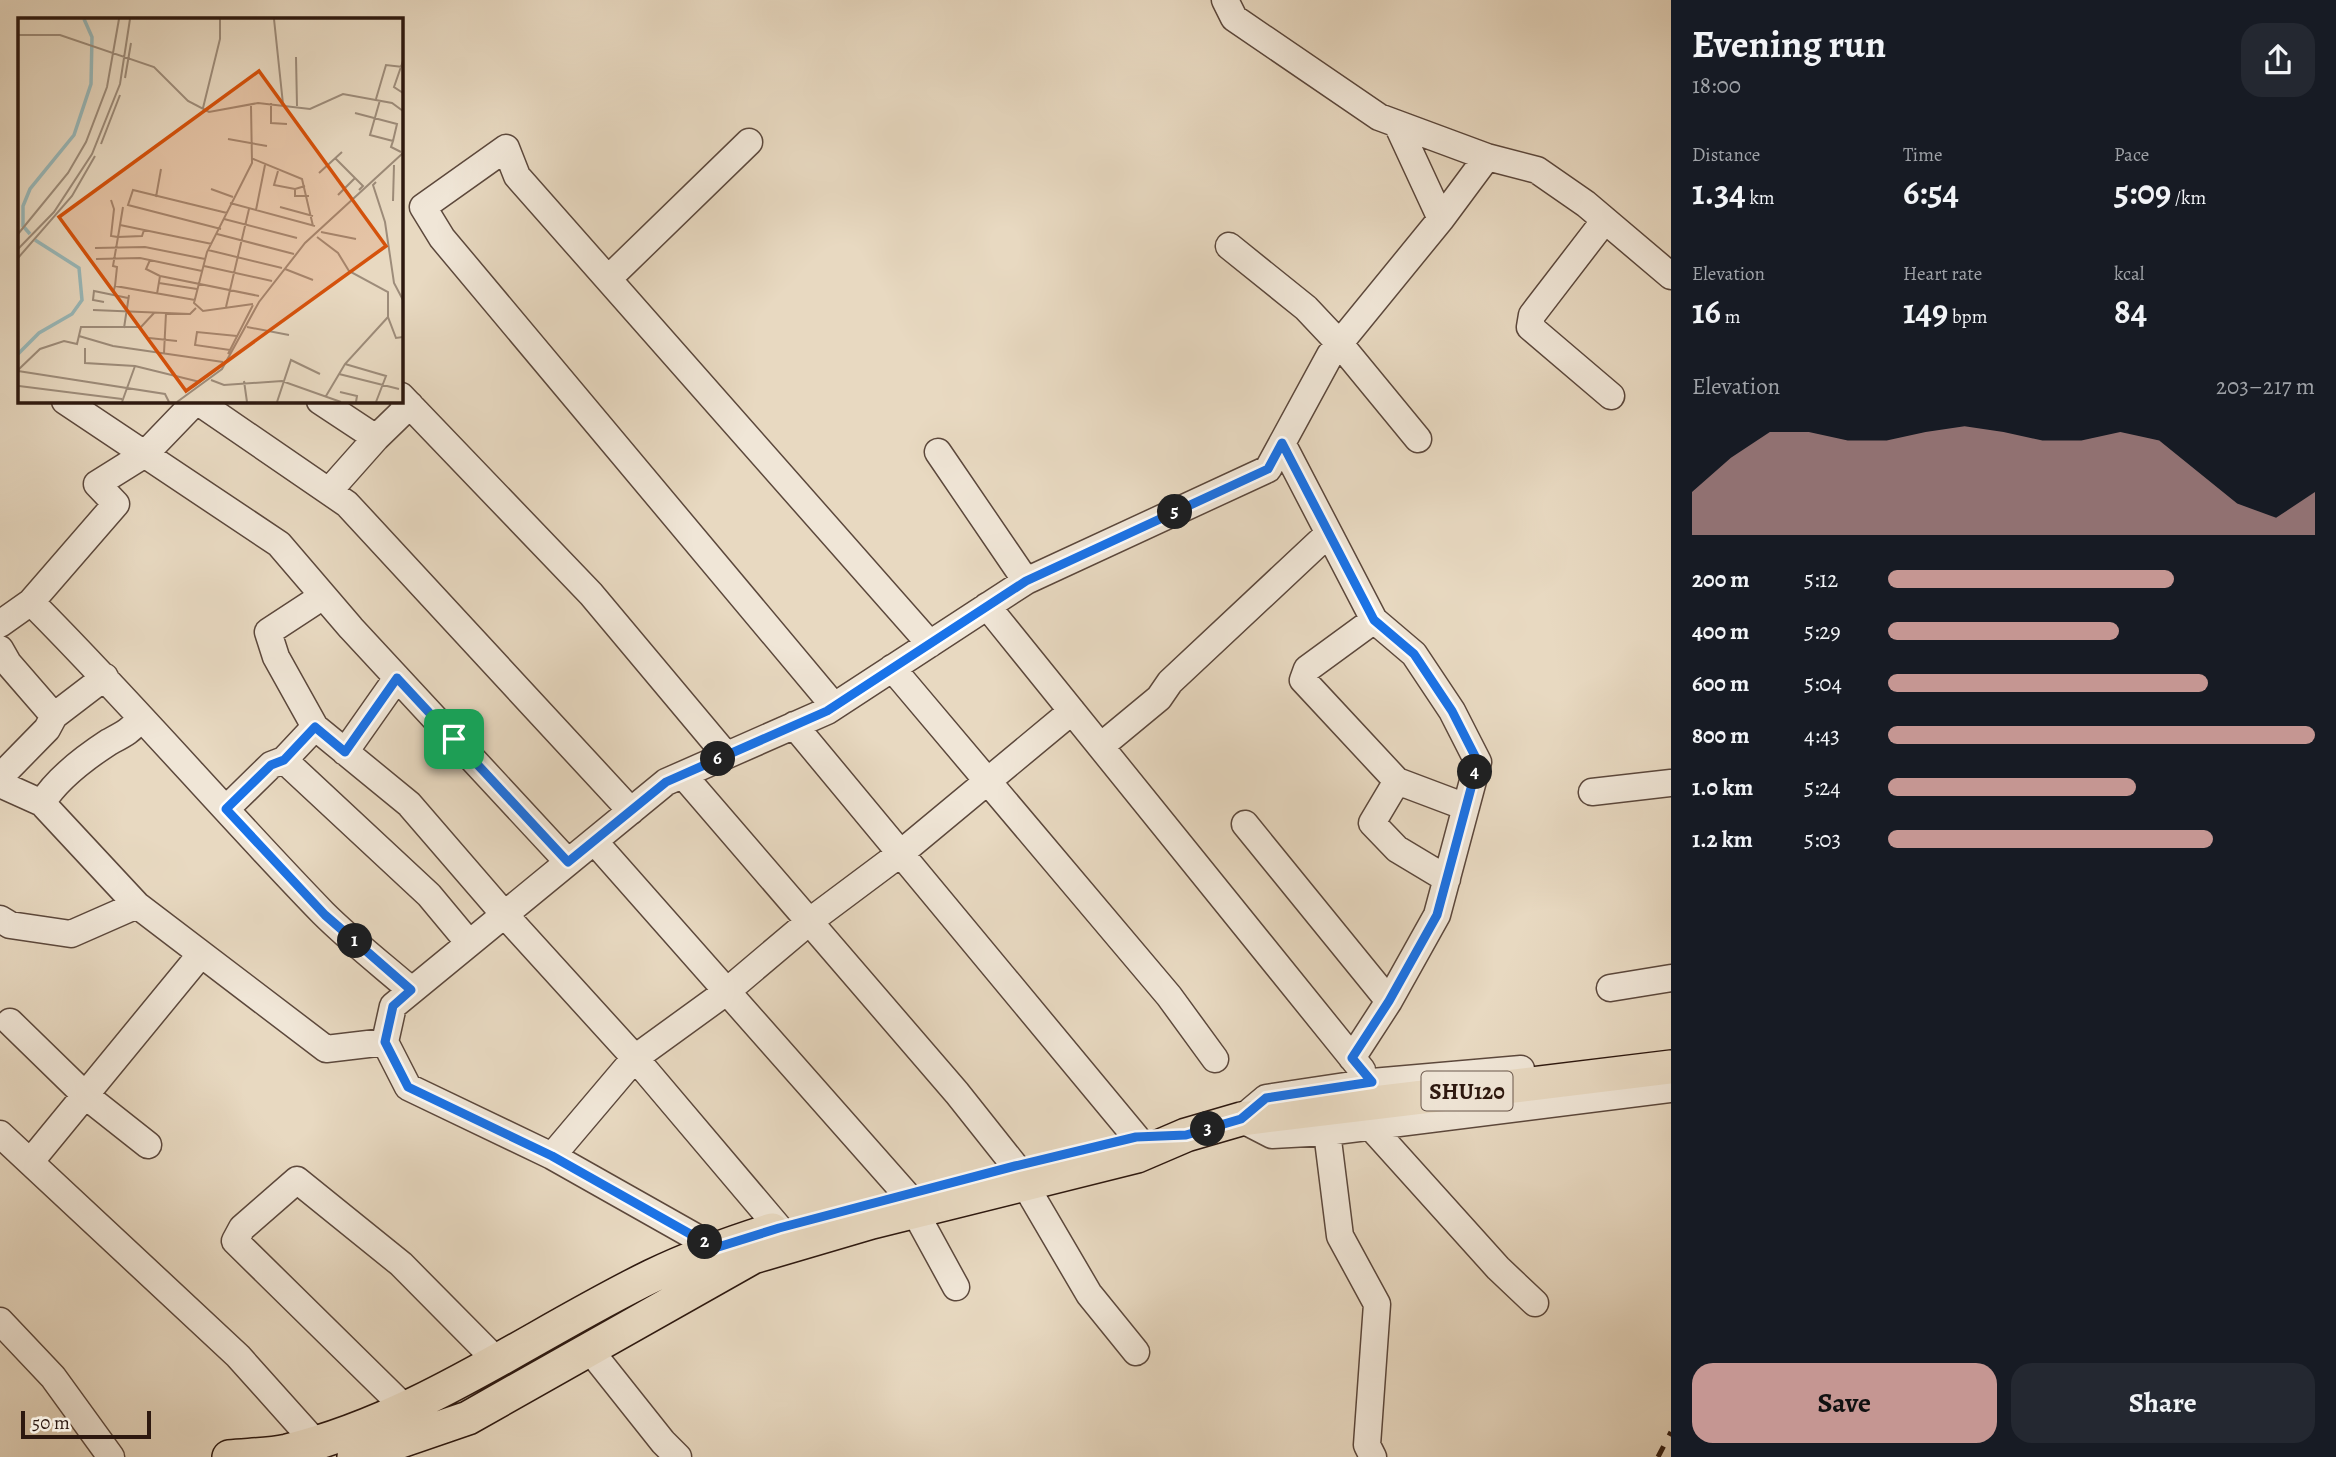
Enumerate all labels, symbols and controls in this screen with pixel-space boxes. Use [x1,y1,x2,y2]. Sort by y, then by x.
inset map [18,18,402,402]
text: Evening run [1692,18,1886,70]
button: share [2241,23,2315,97]
text: 18:00 [1692,70,1741,101]
text: Distance [1692,142,1760,168]
text: Time [1903,142,1942,168]
text: Pace [2114,142,2149,168]
text: 1.34 [1692,168,1746,216]
text: 6:54 [1903,168,1959,216]
text: 5:09 [2114,168,2171,216]
text: km [1746,185,1775,211]
text: /km [2171,185,2206,211]
text: Elevation [1692,261,1765,287]
text: Heart rate [1903,261,1982,287]
text: kcal [2114,261,2144,287]
text: 16 [1692,287,1721,335]
text: 149 [1903,287,1948,335]
text: 84 [2114,287,2147,335]
text: m [1721,304,1740,330]
text: bpm [1948,304,1987,330]
text: Elevation [1692,371,1780,402]
text: 203–217 m [2216,371,2315,402]
pin: 5 [1158,494,1192,530]
text: 5 [1170,498,1179,524]
text: 200 m [1692,564,1750,595]
text: 5:12 [1804,564,1838,595]
text: 400 m [1692,616,1749,647]
text: 5:29 [1804,616,1841,647]
text: 600 m [1692,668,1749,699]
text: 5:04 [1804,668,1842,699]
pin [424,709,484,769]
icon: arrive [435,720,473,758]
text: 800 m [1692,720,1749,751]
text: 4:43 [1804,720,1840,751]
pin: 6 [700,742,736,776]
text: 6 [713,745,722,771]
pin: 4 [1458,754,1492,790]
text: 4 [1470,758,1479,784]
text: 1.0 km [1692,772,1753,803]
text: 5:24 [1804,772,1841,803]
text: 1.2 km [1692,824,1753,855]
text: 5:03 [1804,824,1841,855]
pin: 1 [338,923,372,958]
text: 1 [351,927,358,953]
road number: SHU120 [1422,1072,1512,1110]
pin: 3 [1190,1112,1226,1146]
text: 3 [1203,1115,1212,1141]
pin: 2 [688,1224,722,1260]
text: 2 [700,1228,709,1254]
button: Save [1692,1363,1997,1443]
button: Share [2011,1363,2315,1443]
scale bar [21,1408,150,1440]
text: 50 m [32,1410,70,1436]

